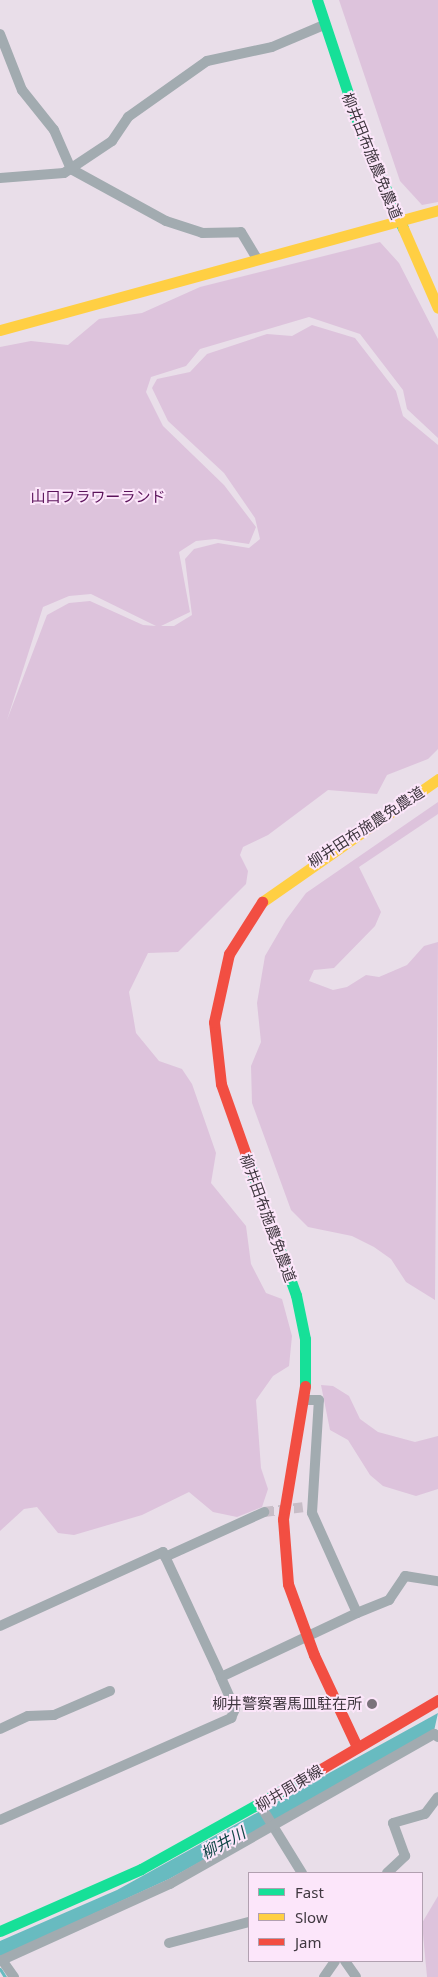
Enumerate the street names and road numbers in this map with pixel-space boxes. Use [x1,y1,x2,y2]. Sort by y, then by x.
street label: 柳井田布施農免農道 [338,90,406,222]
street label: 柳井田布施農免農道 [304,783,428,871]
street label: 柳井田布施農免農道 [236,1151,300,1285]
street label: 柳井周東線 [252,1761,326,1815]

